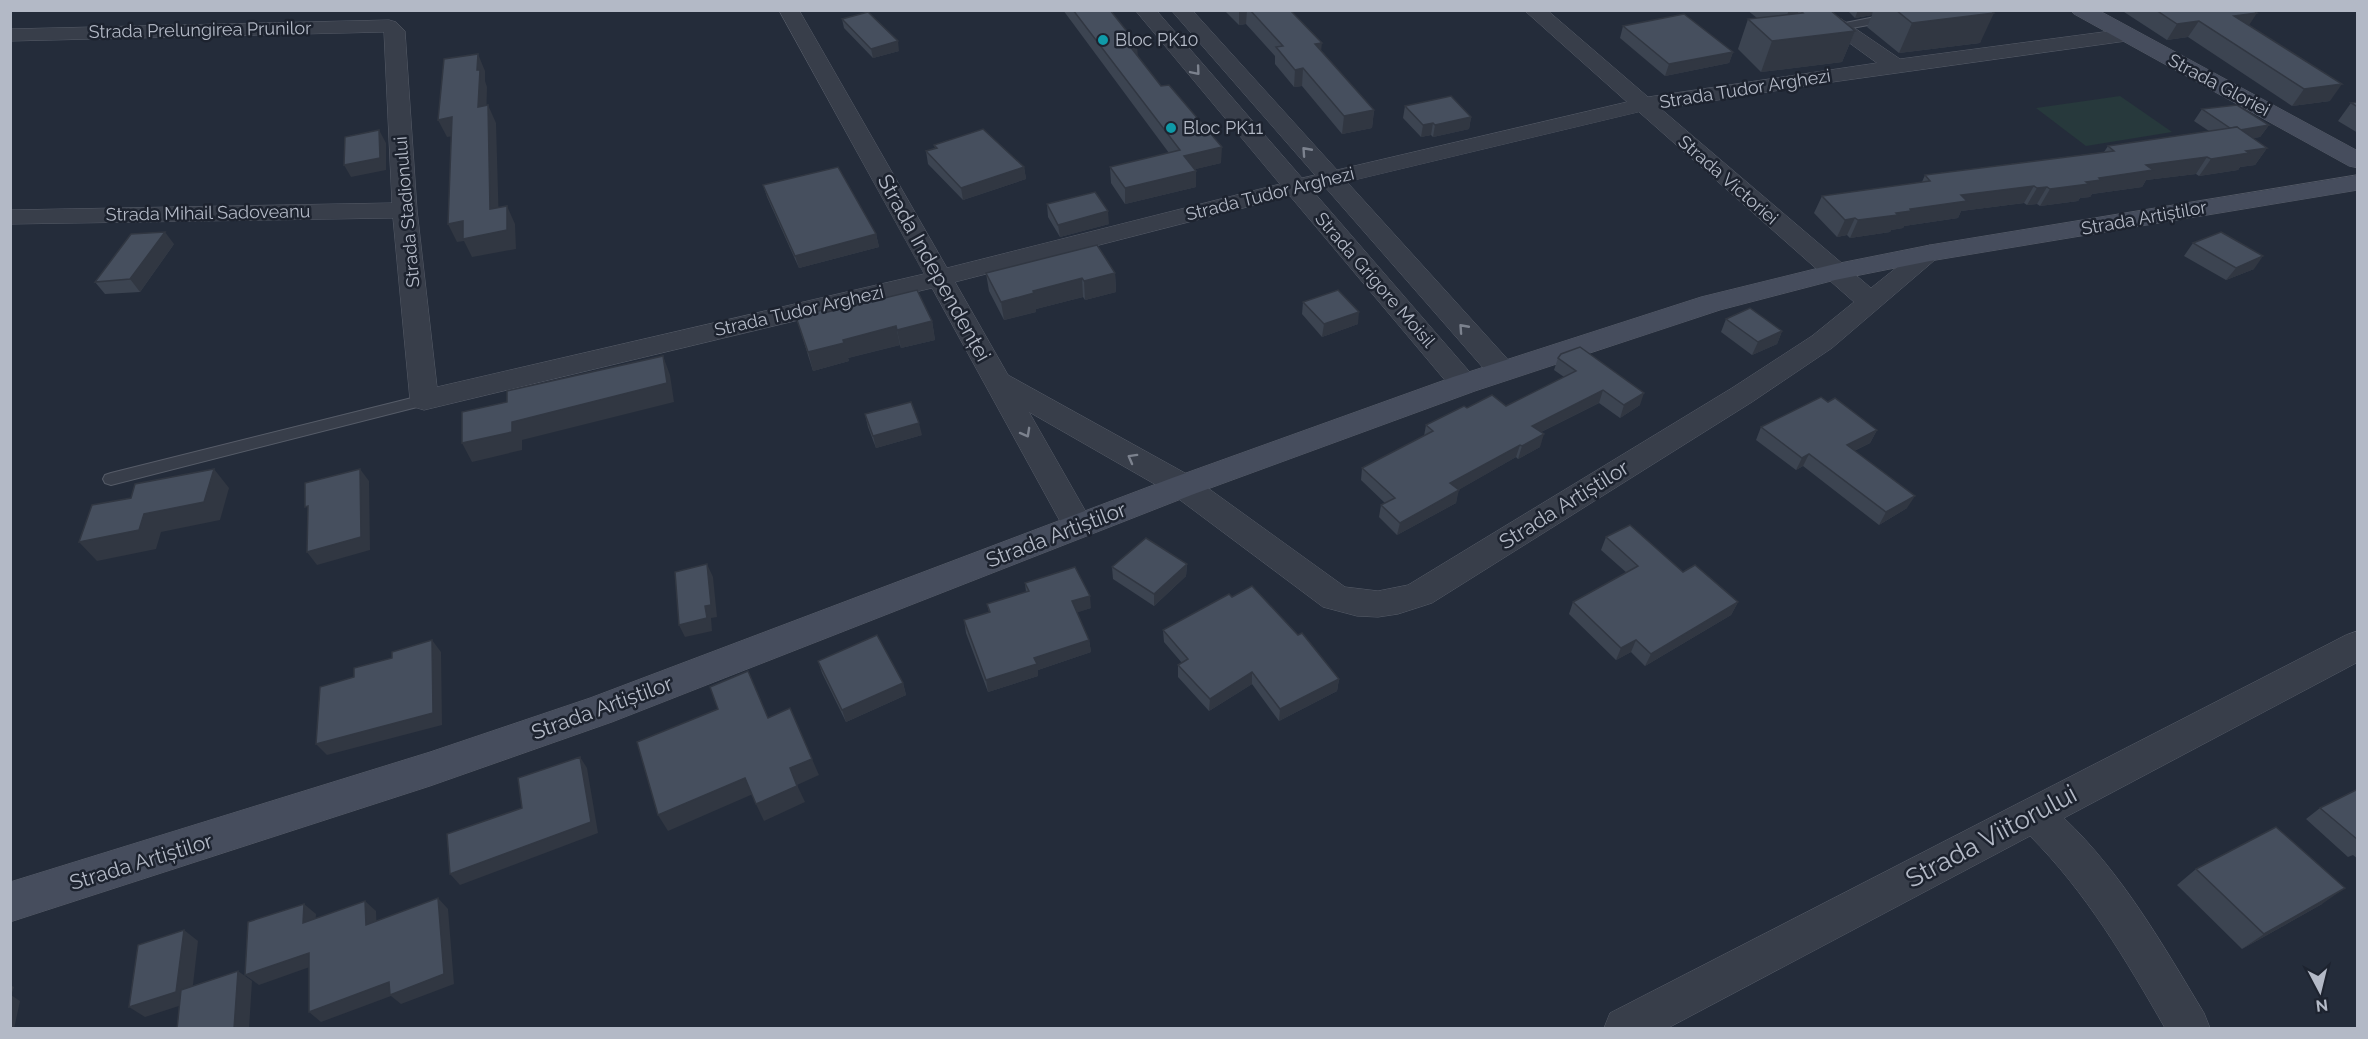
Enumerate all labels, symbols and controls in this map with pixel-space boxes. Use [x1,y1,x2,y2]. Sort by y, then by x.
street label: Strada Prelungirea Prunilor [88,17,312,42]
place label: Bloc PK10 [1115,29,1199,50]
marker: Bloc PK10 [1096,33,1110,47]
street label: Strada Gloriei [2165,49,2273,120]
one-way arrow [1189,64,1200,75]
street label: Strada Tudor Arghezi [1658,65,1832,112]
place label: Bloc PK11 [1183,117,1264,138]
marker: Bloc PK11 [1164,121,1178,135]
street label: Strada Victoriei [1674,131,1782,229]
street label: Strada Stadionului [389,136,424,288]
one-way arrow [1302,147,1313,157]
street label: Strada Tudor Arghezi [1183,162,1356,225]
street label: Strada Independenței [873,170,996,366]
street label: Strada Artiștilor [2080,196,2209,239]
street label: Strada Mihail Sadoveanu [106,200,310,225]
street label: Strada Grigore Moisil [1311,208,1440,352]
street label: Strada Tudor Arghezi [712,281,886,340]
one-way arrow [1459,324,1470,335]
one-way arrow [1019,427,1030,437]
one-way arrow [1128,453,1138,465]
street label: Strada Artiștilor [1494,454,1634,554]
street label: Strada Artiștilor [982,496,1130,573]
street label: Strada Artiștilor [528,670,676,745]
street label: Strada Viitorului [1900,778,2082,894]
street label: Strada Artiștilor [66,828,216,895]
north arrow [2290,961,2350,1021]
text: N [2315,995,2329,1016]

